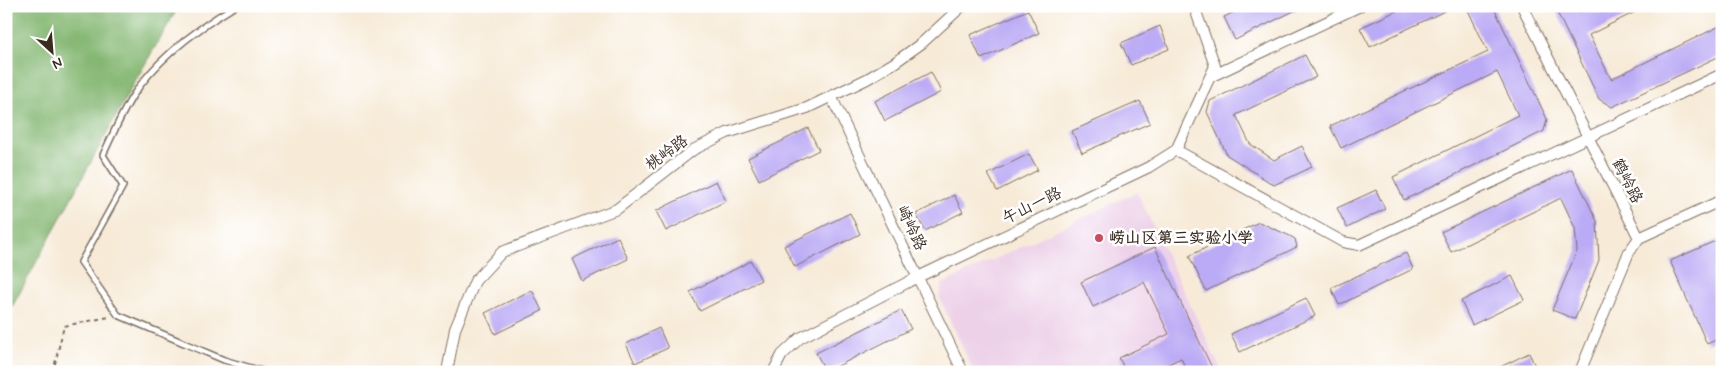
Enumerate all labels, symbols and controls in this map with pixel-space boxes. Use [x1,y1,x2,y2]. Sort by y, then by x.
north arrow [28,28,78,78]
text: N [49,53,65,73]
street label: 桃岭路 [641,130,693,176]
street label: 鹤岭路 [1607,155,1647,207]
street label: 午山一路 [999,183,1065,229]
street label: 崎岭路 [891,202,931,254]
place label: 崂山区第三实验小学 [1109,228,1253,249]
marker: 崂山区第三实验小学 [1093,232,1105,244]

